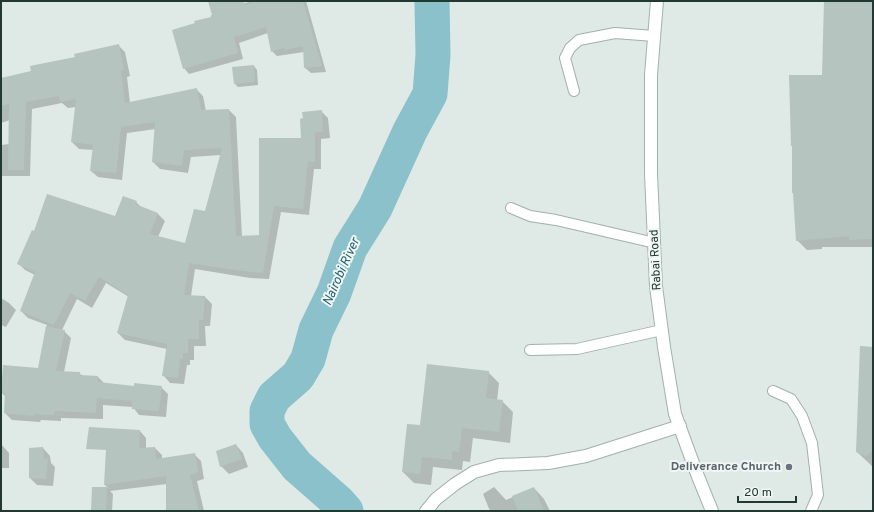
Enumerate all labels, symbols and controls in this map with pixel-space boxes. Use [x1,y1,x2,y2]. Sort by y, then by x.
street label: Rabai Road [646,229,666,291]
water label: Nairobi River [320,235,364,308]
place label: Deliverance Church [671,459,781,475]
marker: Deliverance Church [784,462,794,472]
scale bar [738,478,796,504]
text: 20 m [744,485,772,501]

